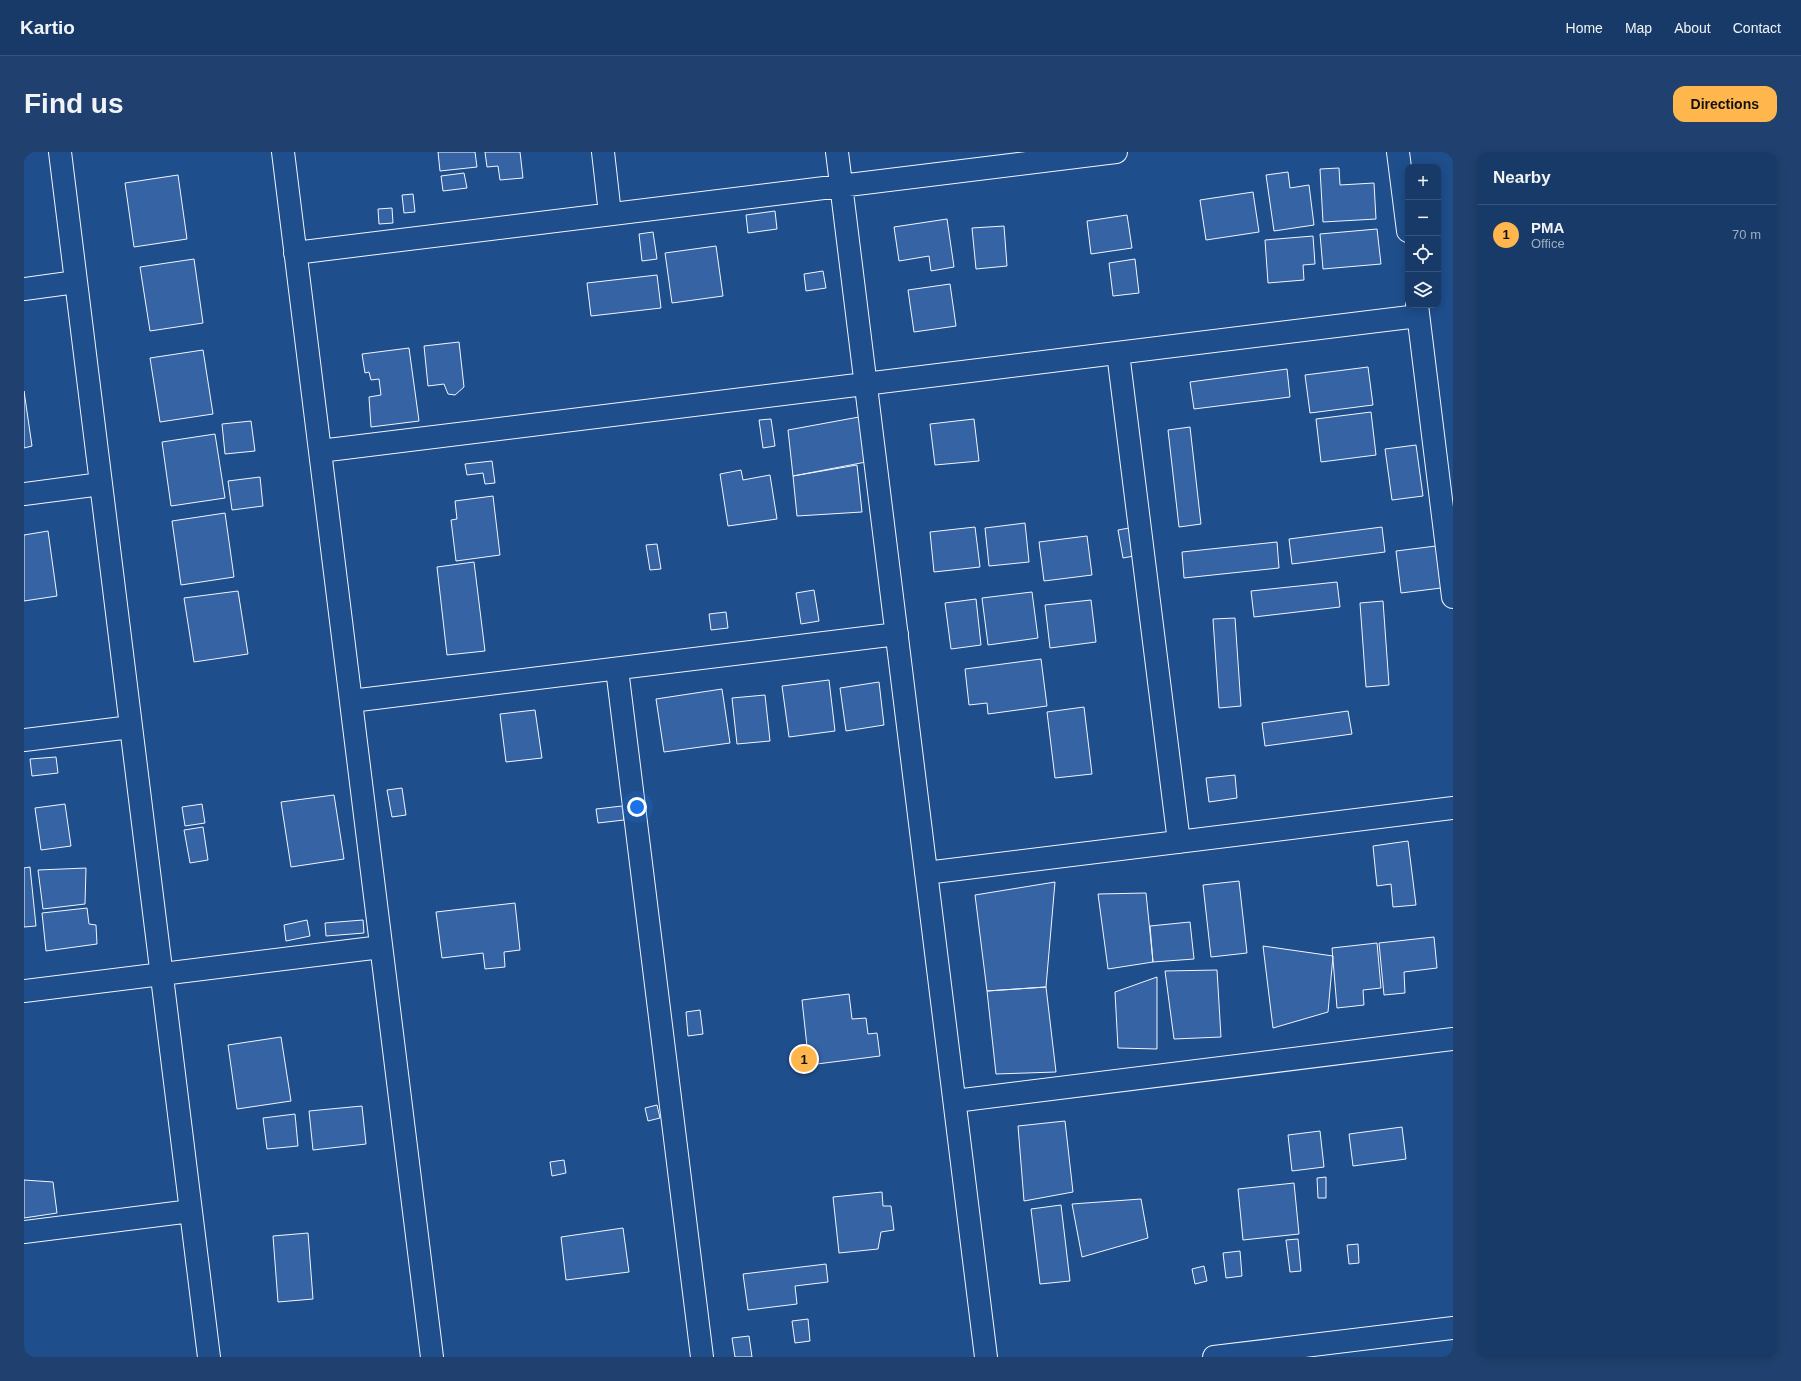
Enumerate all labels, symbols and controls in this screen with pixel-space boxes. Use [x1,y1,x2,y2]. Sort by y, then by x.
text: Kartio [20,17,75,38]
text: Home [1566,20,1603,36]
text: Map [1625,20,1652,36]
text: About [1674,20,1711,36]
text: Contact [1733,20,1781,36]
button: Directions [1673,86,1777,122]
text: Find us [24,88,124,119]
map controls [1405,164,1441,308]
button: + [1405,164,1441,200]
text: Nearby [1493,168,1551,187]
button: − [1405,200,1441,236]
text: PMA [1531,219,1564,236]
text: 1 [1502,227,1510,242]
text: 70 m [1732,227,1761,242]
button: locate [1405,236,1441,272]
text: Office [1531,236,1565,251]
button: layers [1405,272,1441,308]
your location [627,797,647,817]
pin: 1 [791,1044,817,1074]

